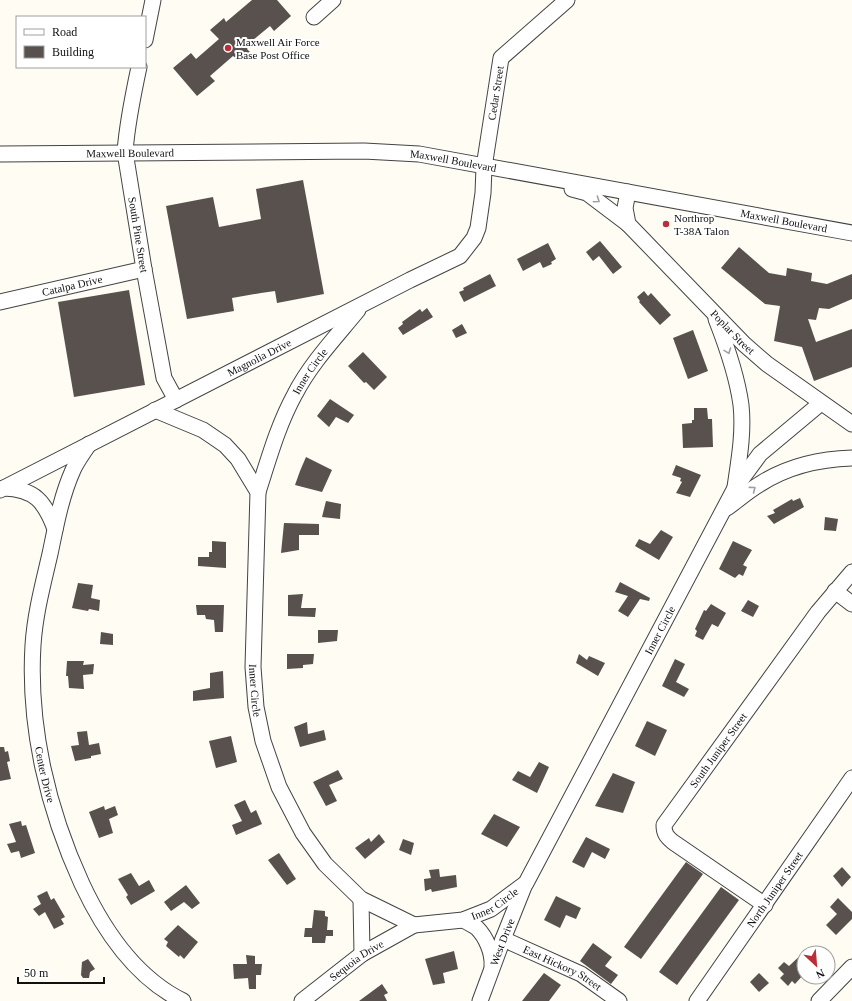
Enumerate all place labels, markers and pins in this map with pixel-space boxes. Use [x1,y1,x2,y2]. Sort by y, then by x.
place label: Maxwell Air Force Base Post Office [236,36,320,61]
marker: Maxwell Air Force Base Post Office [223,43,233,53]
place label: Northrop T-38A Talon [674,212,730,237]
marker: Northrop T-38A Talon [661,219,671,229]

